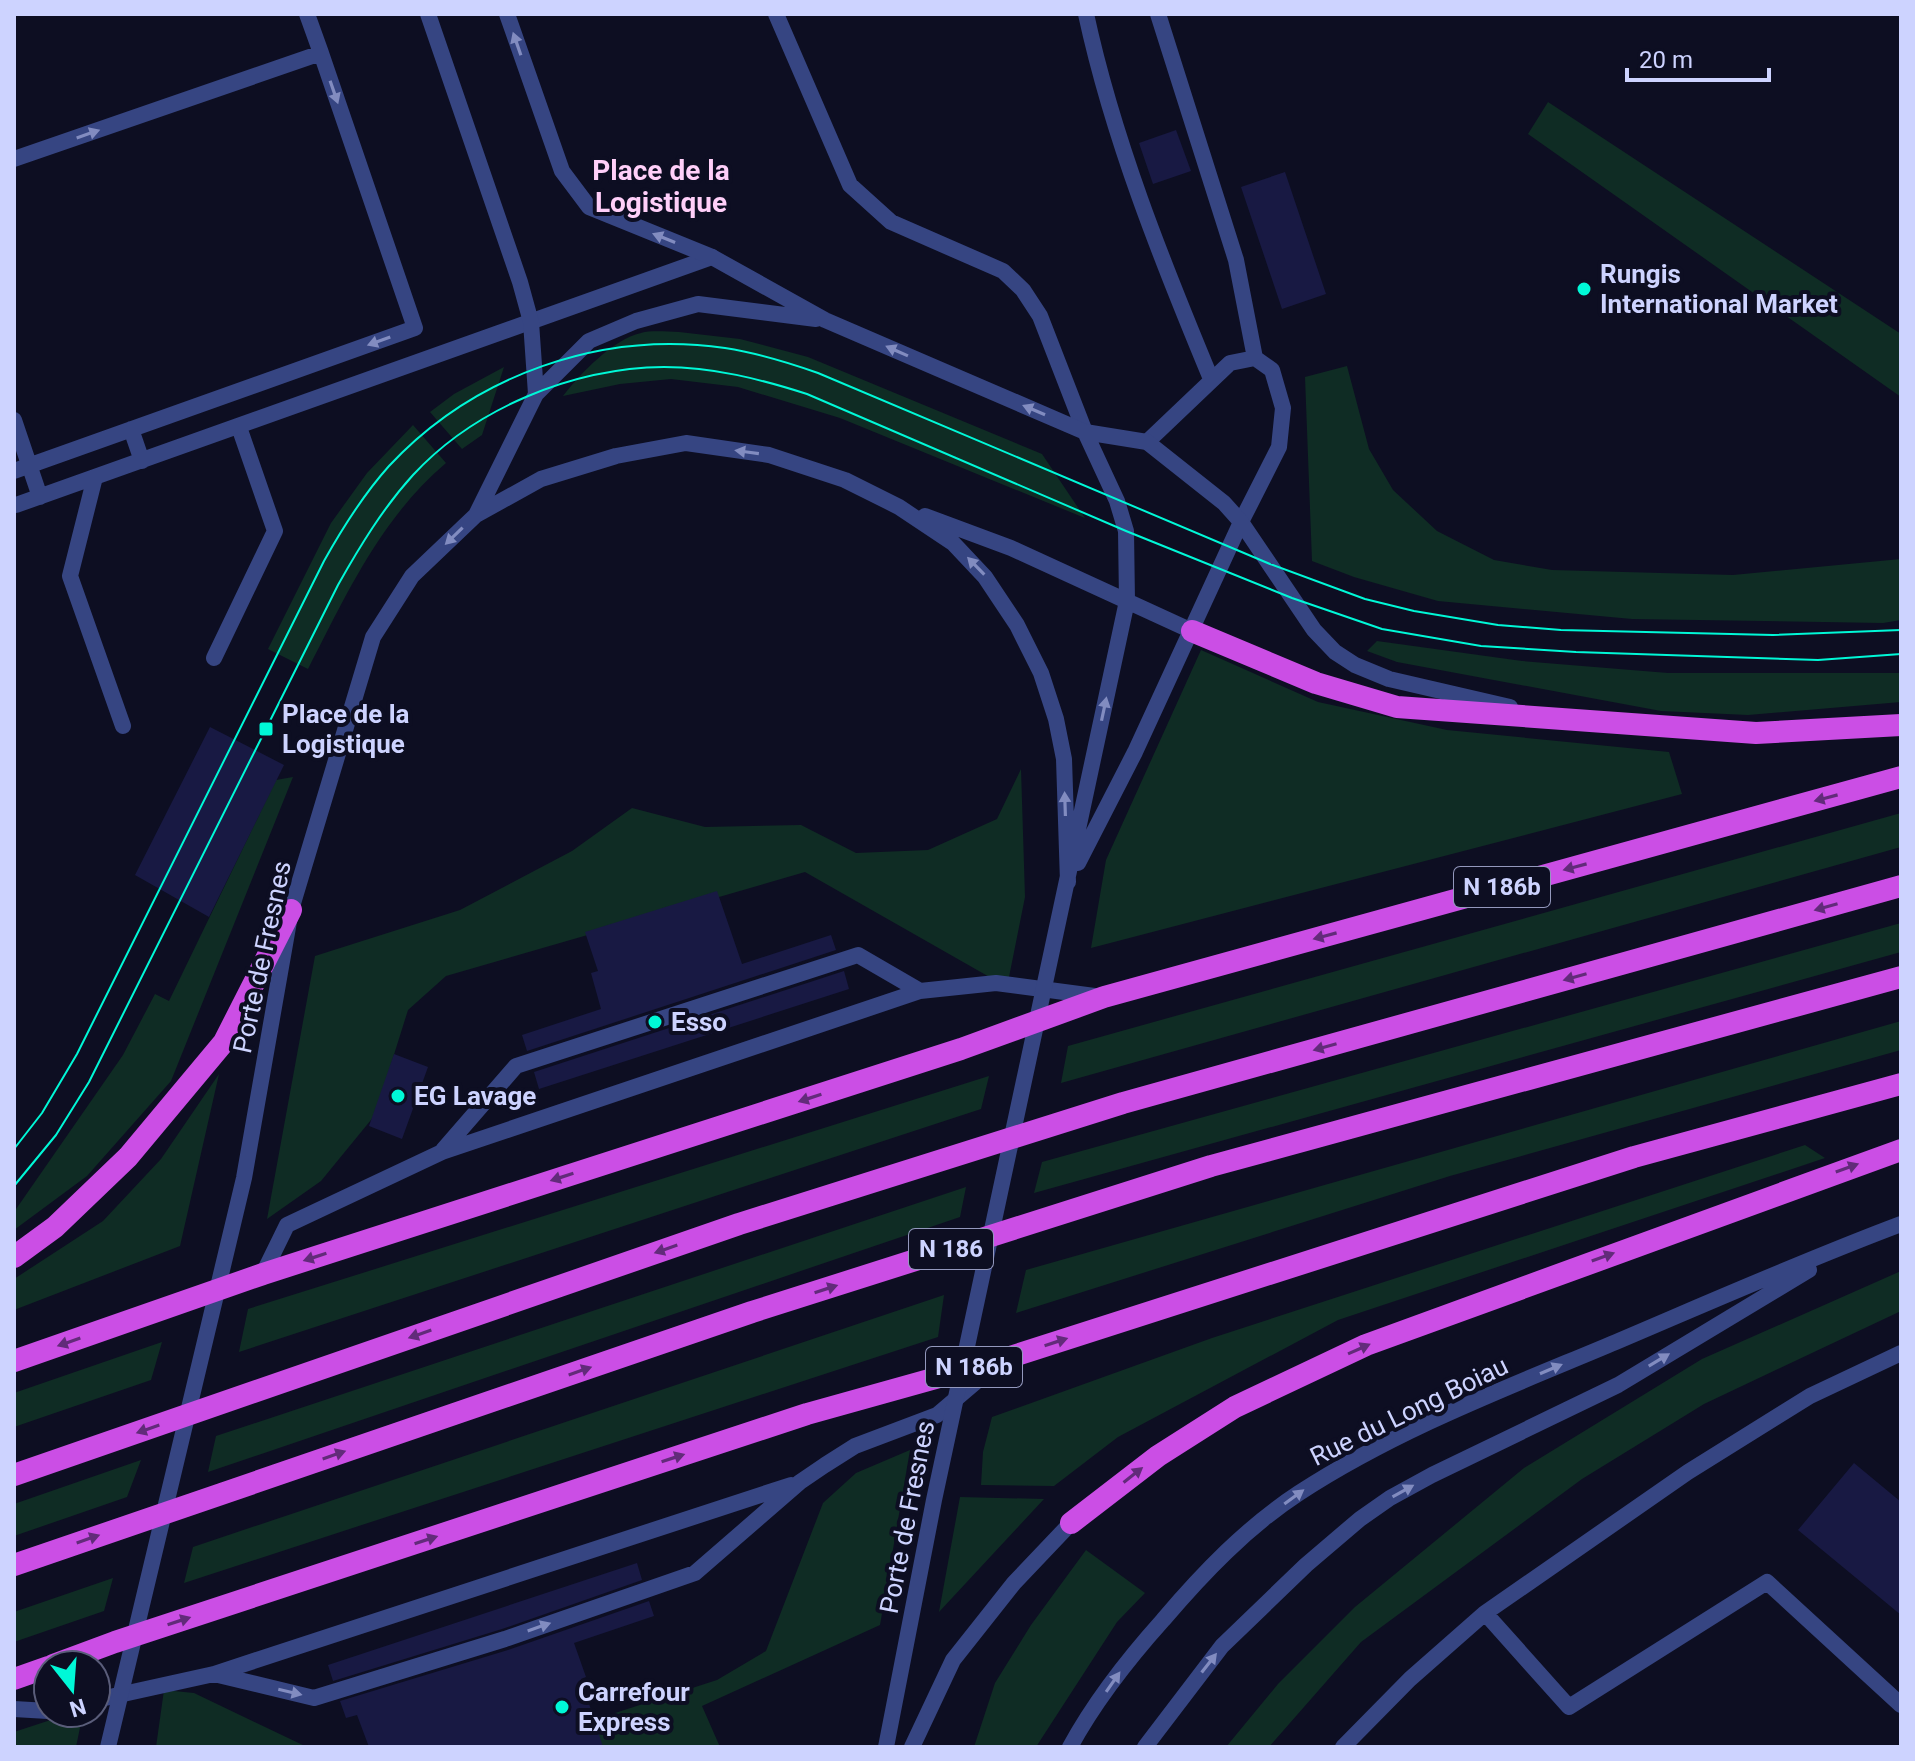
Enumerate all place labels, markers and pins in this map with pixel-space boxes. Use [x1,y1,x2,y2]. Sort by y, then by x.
place label: Rungis International Market [1600,259,1838,319]
marker: Rungis International Market [1575,280,1593,298]
place label: Place de la Logistique [282,699,410,759]
marker: Place de la Logistique [257,720,275,738]
place label: Esso [671,1007,727,1037]
marker: Esso [646,1013,664,1031]
place label: EG Lavage [414,1081,536,1111]
marker: EG Lavage [389,1087,407,1105]
place label: Carrefour Express [578,1677,690,1737]
marker: Carrefour Express [553,1698,571,1716]

